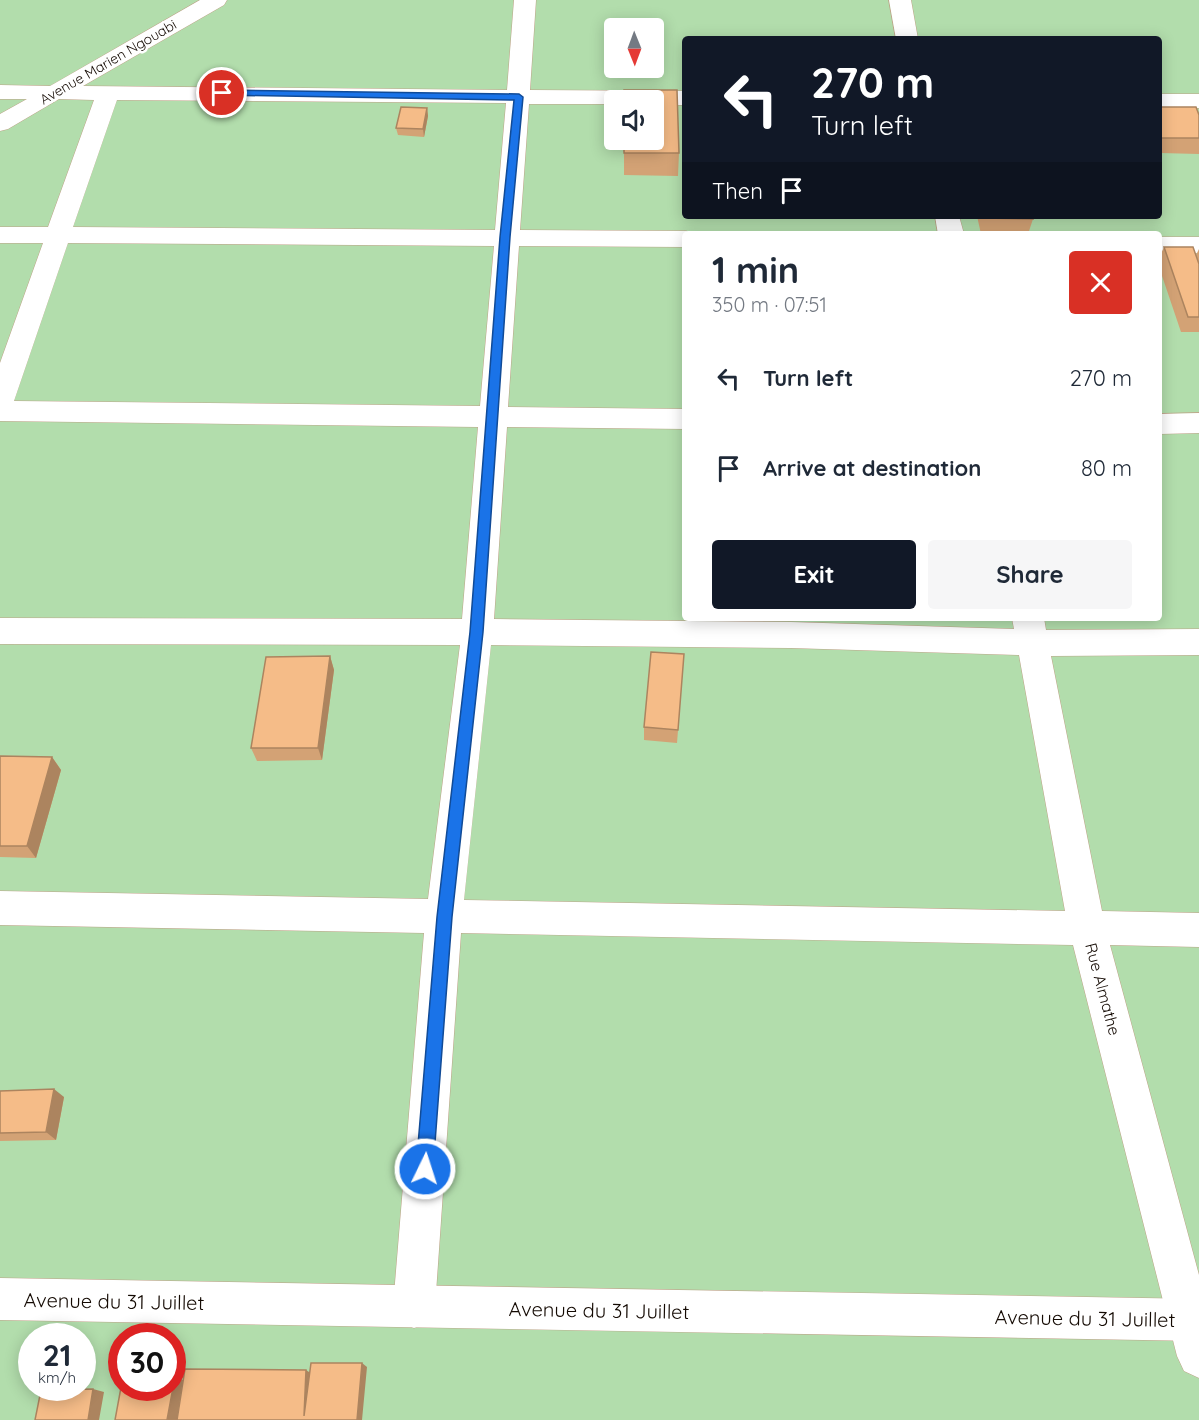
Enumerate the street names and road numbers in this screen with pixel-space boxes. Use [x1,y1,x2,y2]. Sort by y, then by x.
street label: Avenue Marien Ngouabi [36,15,180,109]
street label: Rue Almathe [1081,941,1125,1037]
street label: Avenue du 31 Juillet [23,1287,205,1315]
street label: Avenue du 31 Juillet [508,1296,690,1324]
street label: Avenue du 31 Juillet [994,1304,1176,1332]

